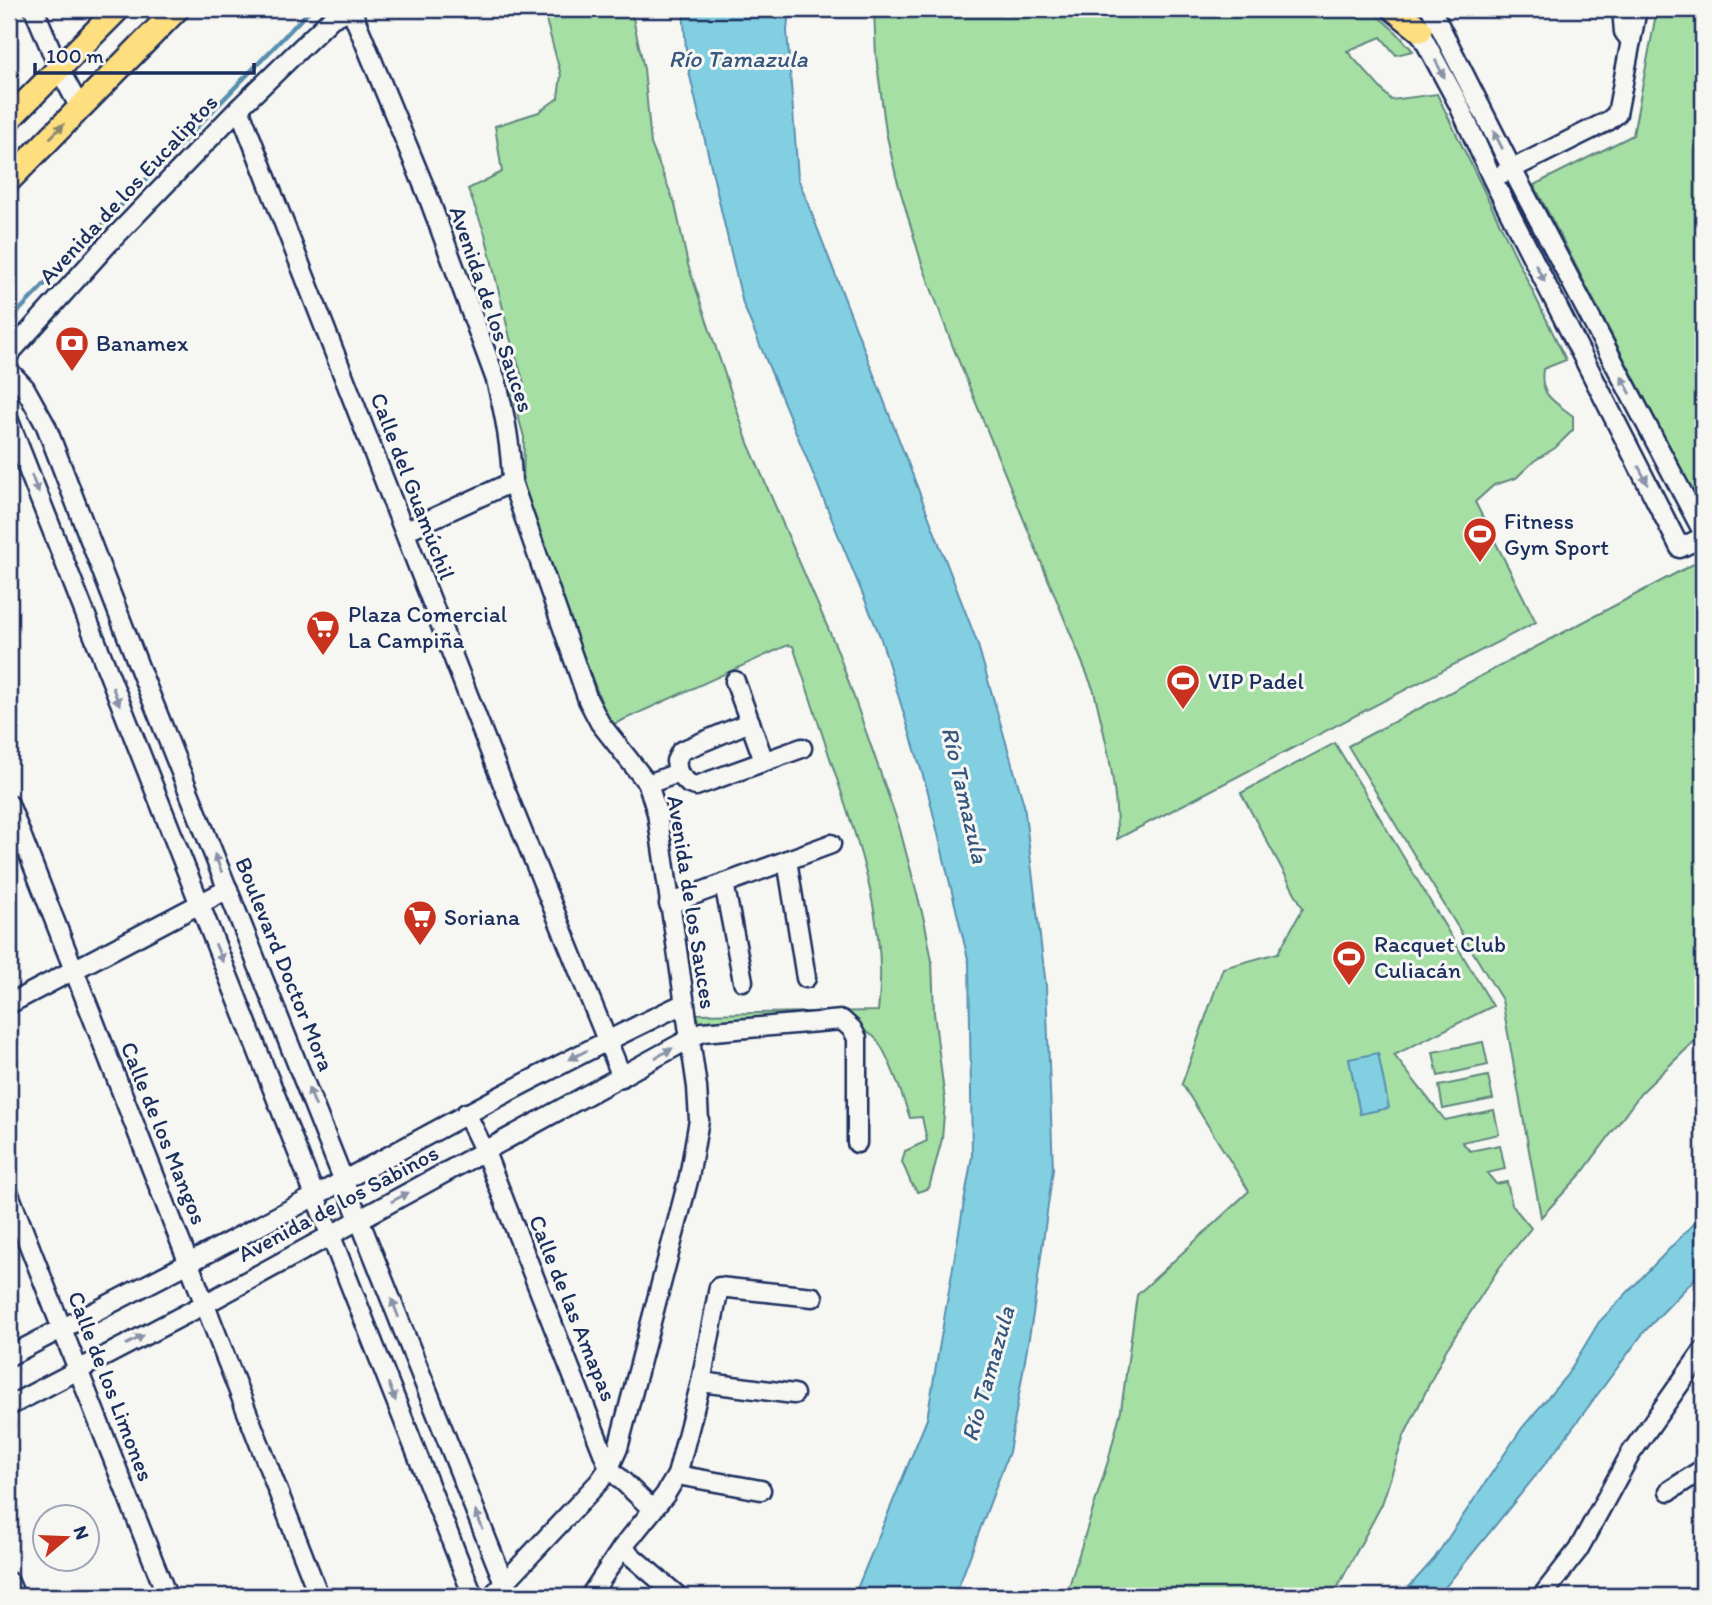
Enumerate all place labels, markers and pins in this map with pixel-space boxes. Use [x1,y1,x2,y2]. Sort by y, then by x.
bank icon: Banamex [53,324,91,373]
place label: Banamex [96,329,189,357]
place label: Fitness Gym Sport [1504,507,1609,561]
sports icon: Fitness Gym Sport [1461,515,1499,564]
place label: Plaza Comercial La Campiña [348,600,508,654]
supermarket icon: Plaza Comercial La Campiña [304,608,342,657]
sports icon: VIP Padel [1164,662,1202,711]
place label: VIP Padel [1208,667,1304,695]
supermarket icon: Soriana [401,898,439,947]
place label: Soriana [444,903,520,931]
place label: Racquet Club Culiacán [1374,930,1506,984]
sports icon: Racquet Club Culiacán [1330,938,1368,987]

